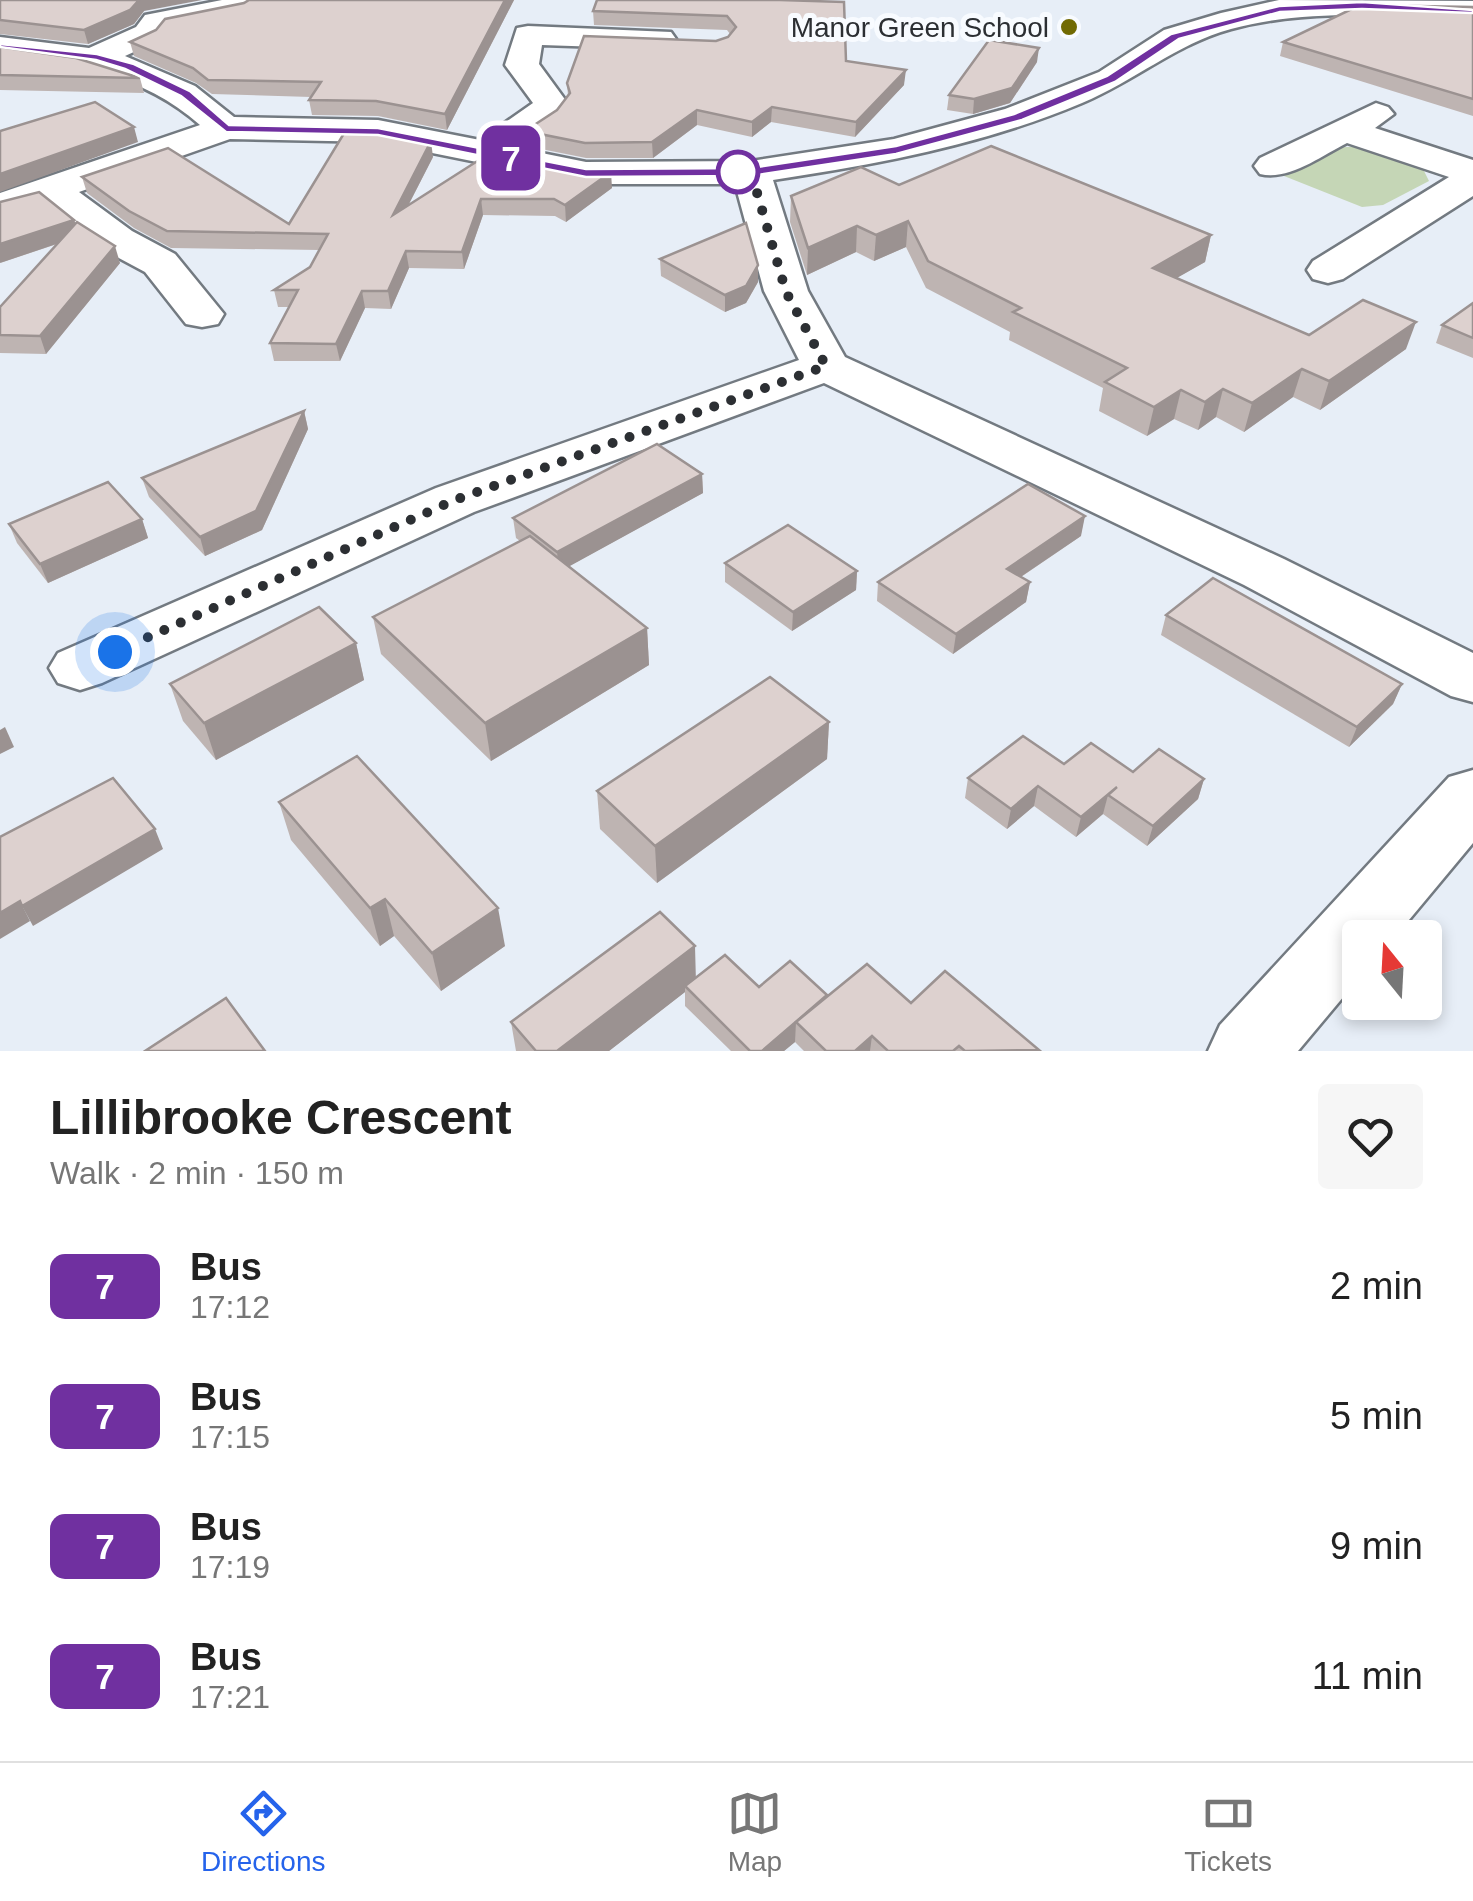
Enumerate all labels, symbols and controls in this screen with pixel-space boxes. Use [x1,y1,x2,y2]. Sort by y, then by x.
place label: Manor Green School [791,12,1049,43]
marker: Manor Green School [1058,16,1080,38]
line badge: 7 [478,126,544,190]
text: 7 [501,139,521,178]
unlabelled marker [717,151,759,193]
your location [90,627,140,677]
north arrow [1342,920,1442,1020]
map controls [1342,920,1442,1020]
button: heart [1318,1084,1423,1189]
text: Lillibrooke Crescent [50,1091,511,1144]
text: Walk · 2 min · 150 m [50,1155,344,1191]
text: Bus [190,1246,262,1288]
text: 2 min [1330,1265,1423,1307]
text: 7 [95,1267,115,1306]
text: 17:12 [190,1289,270,1325]
text: Bus [190,1376,262,1418]
text: 5 min [1330,1395,1423,1437]
text: 7 [95,1397,115,1436]
text: 17:15 [190,1419,270,1455]
text: Bus [190,1506,262,1548]
text: 9 min [1330,1525,1423,1567]
text: 7 [95,1527,115,1566]
text: 17:19 [190,1549,270,1585]
text: Bus [190,1636,262,1678]
text: 11 min [1312,1655,1423,1697]
text: 7 [95,1657,115,1696]
text: 17:21 [190,1679,270,1715]
tab: Directions [201,1786,325,1878]
tab: Map [727,1786,782,1878]
tab: Tickets [1184,1786,1272,1878]

